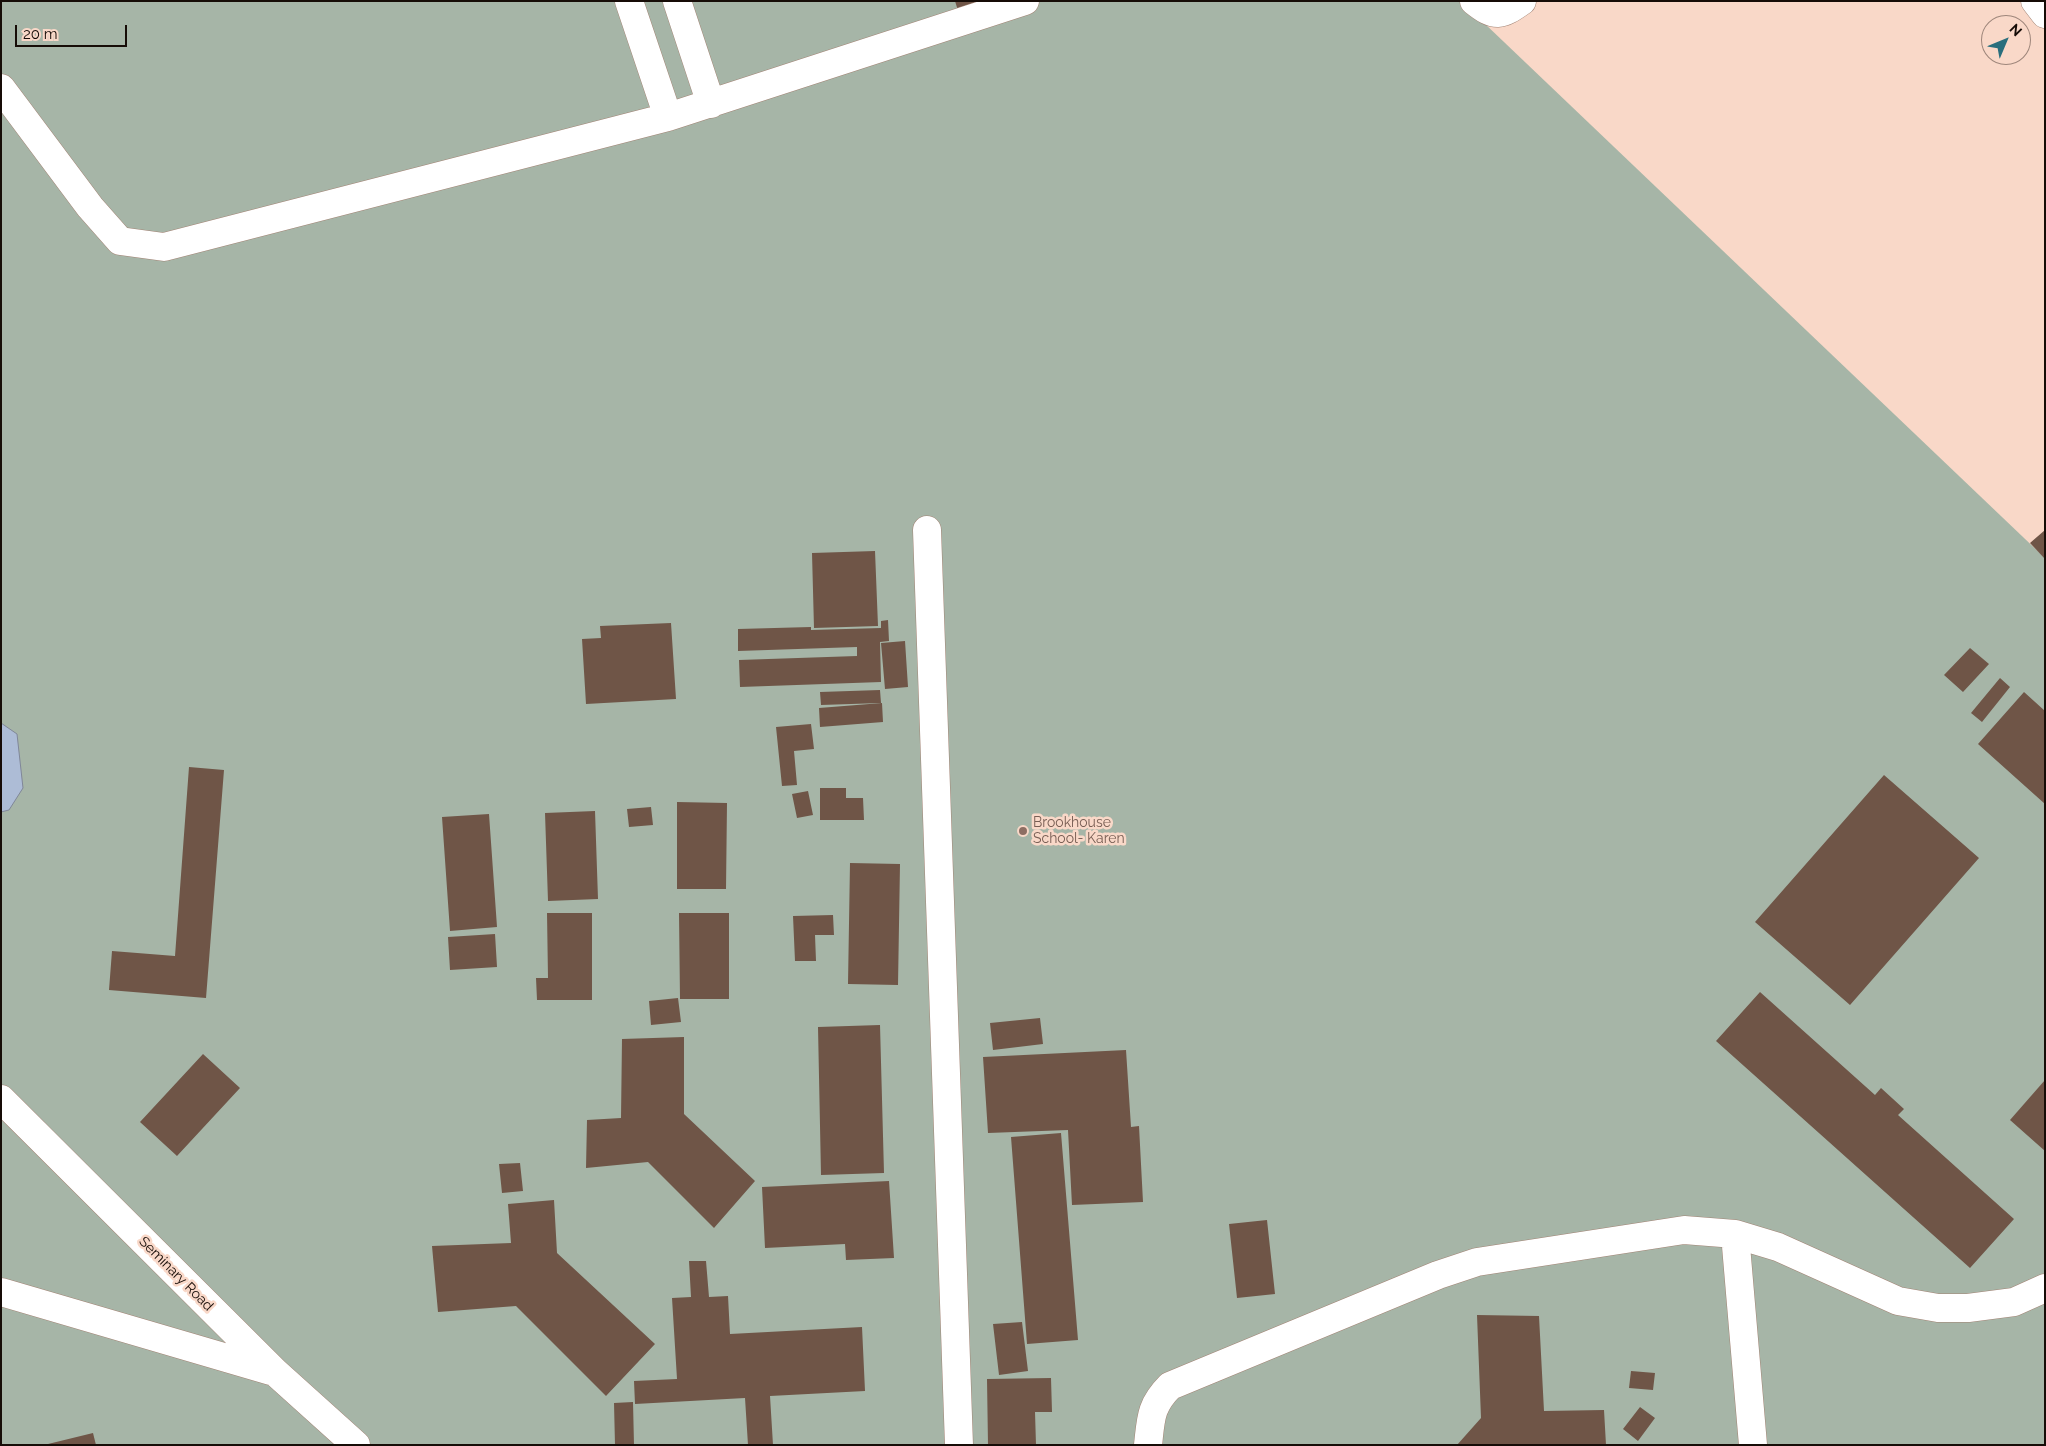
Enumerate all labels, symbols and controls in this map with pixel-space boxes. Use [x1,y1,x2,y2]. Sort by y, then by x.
scale bar [18,15,130,47]
north arrow [1981,15,2031,65]
text: N [2006,21,2025,40]
text: 20 m [23,25,58,43]
place label: Brookhouse School- Karen [1033,815,1125,848]
marker: Brookhouse School- Karen [1017,825,1029,837]
street label: Seminary Road [135,1233,217,1315]

